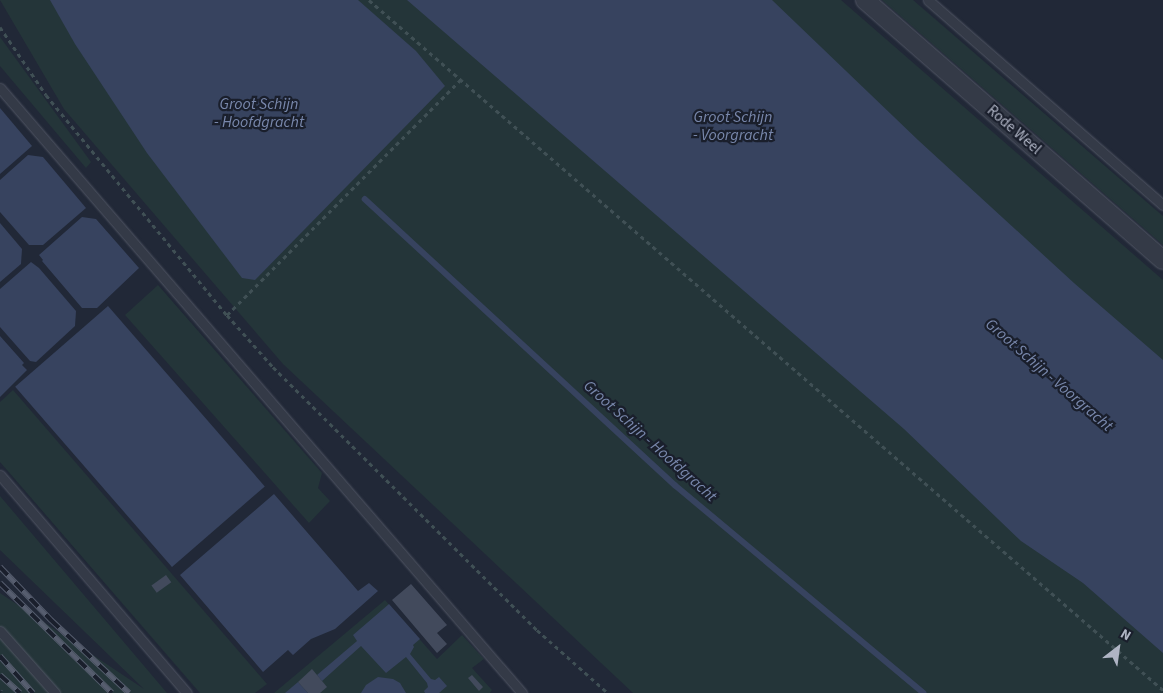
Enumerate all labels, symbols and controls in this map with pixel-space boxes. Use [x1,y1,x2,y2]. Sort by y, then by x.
water label: Groot Schijn - Hoofdgracht [214,94,304,132]
street label: Rode Weel [983,102,1045,158]
water label: Groot Schijn - Voorgracht [693,107,773,145]
water label: Groot Schijn - Voorgracht [981,315,1117,435]
water label: Groot Schijn - Hoofdgracht [580,376,720,506]
north arrow [1093,623,1143,673]
text: N [1116,624,1135,646]

